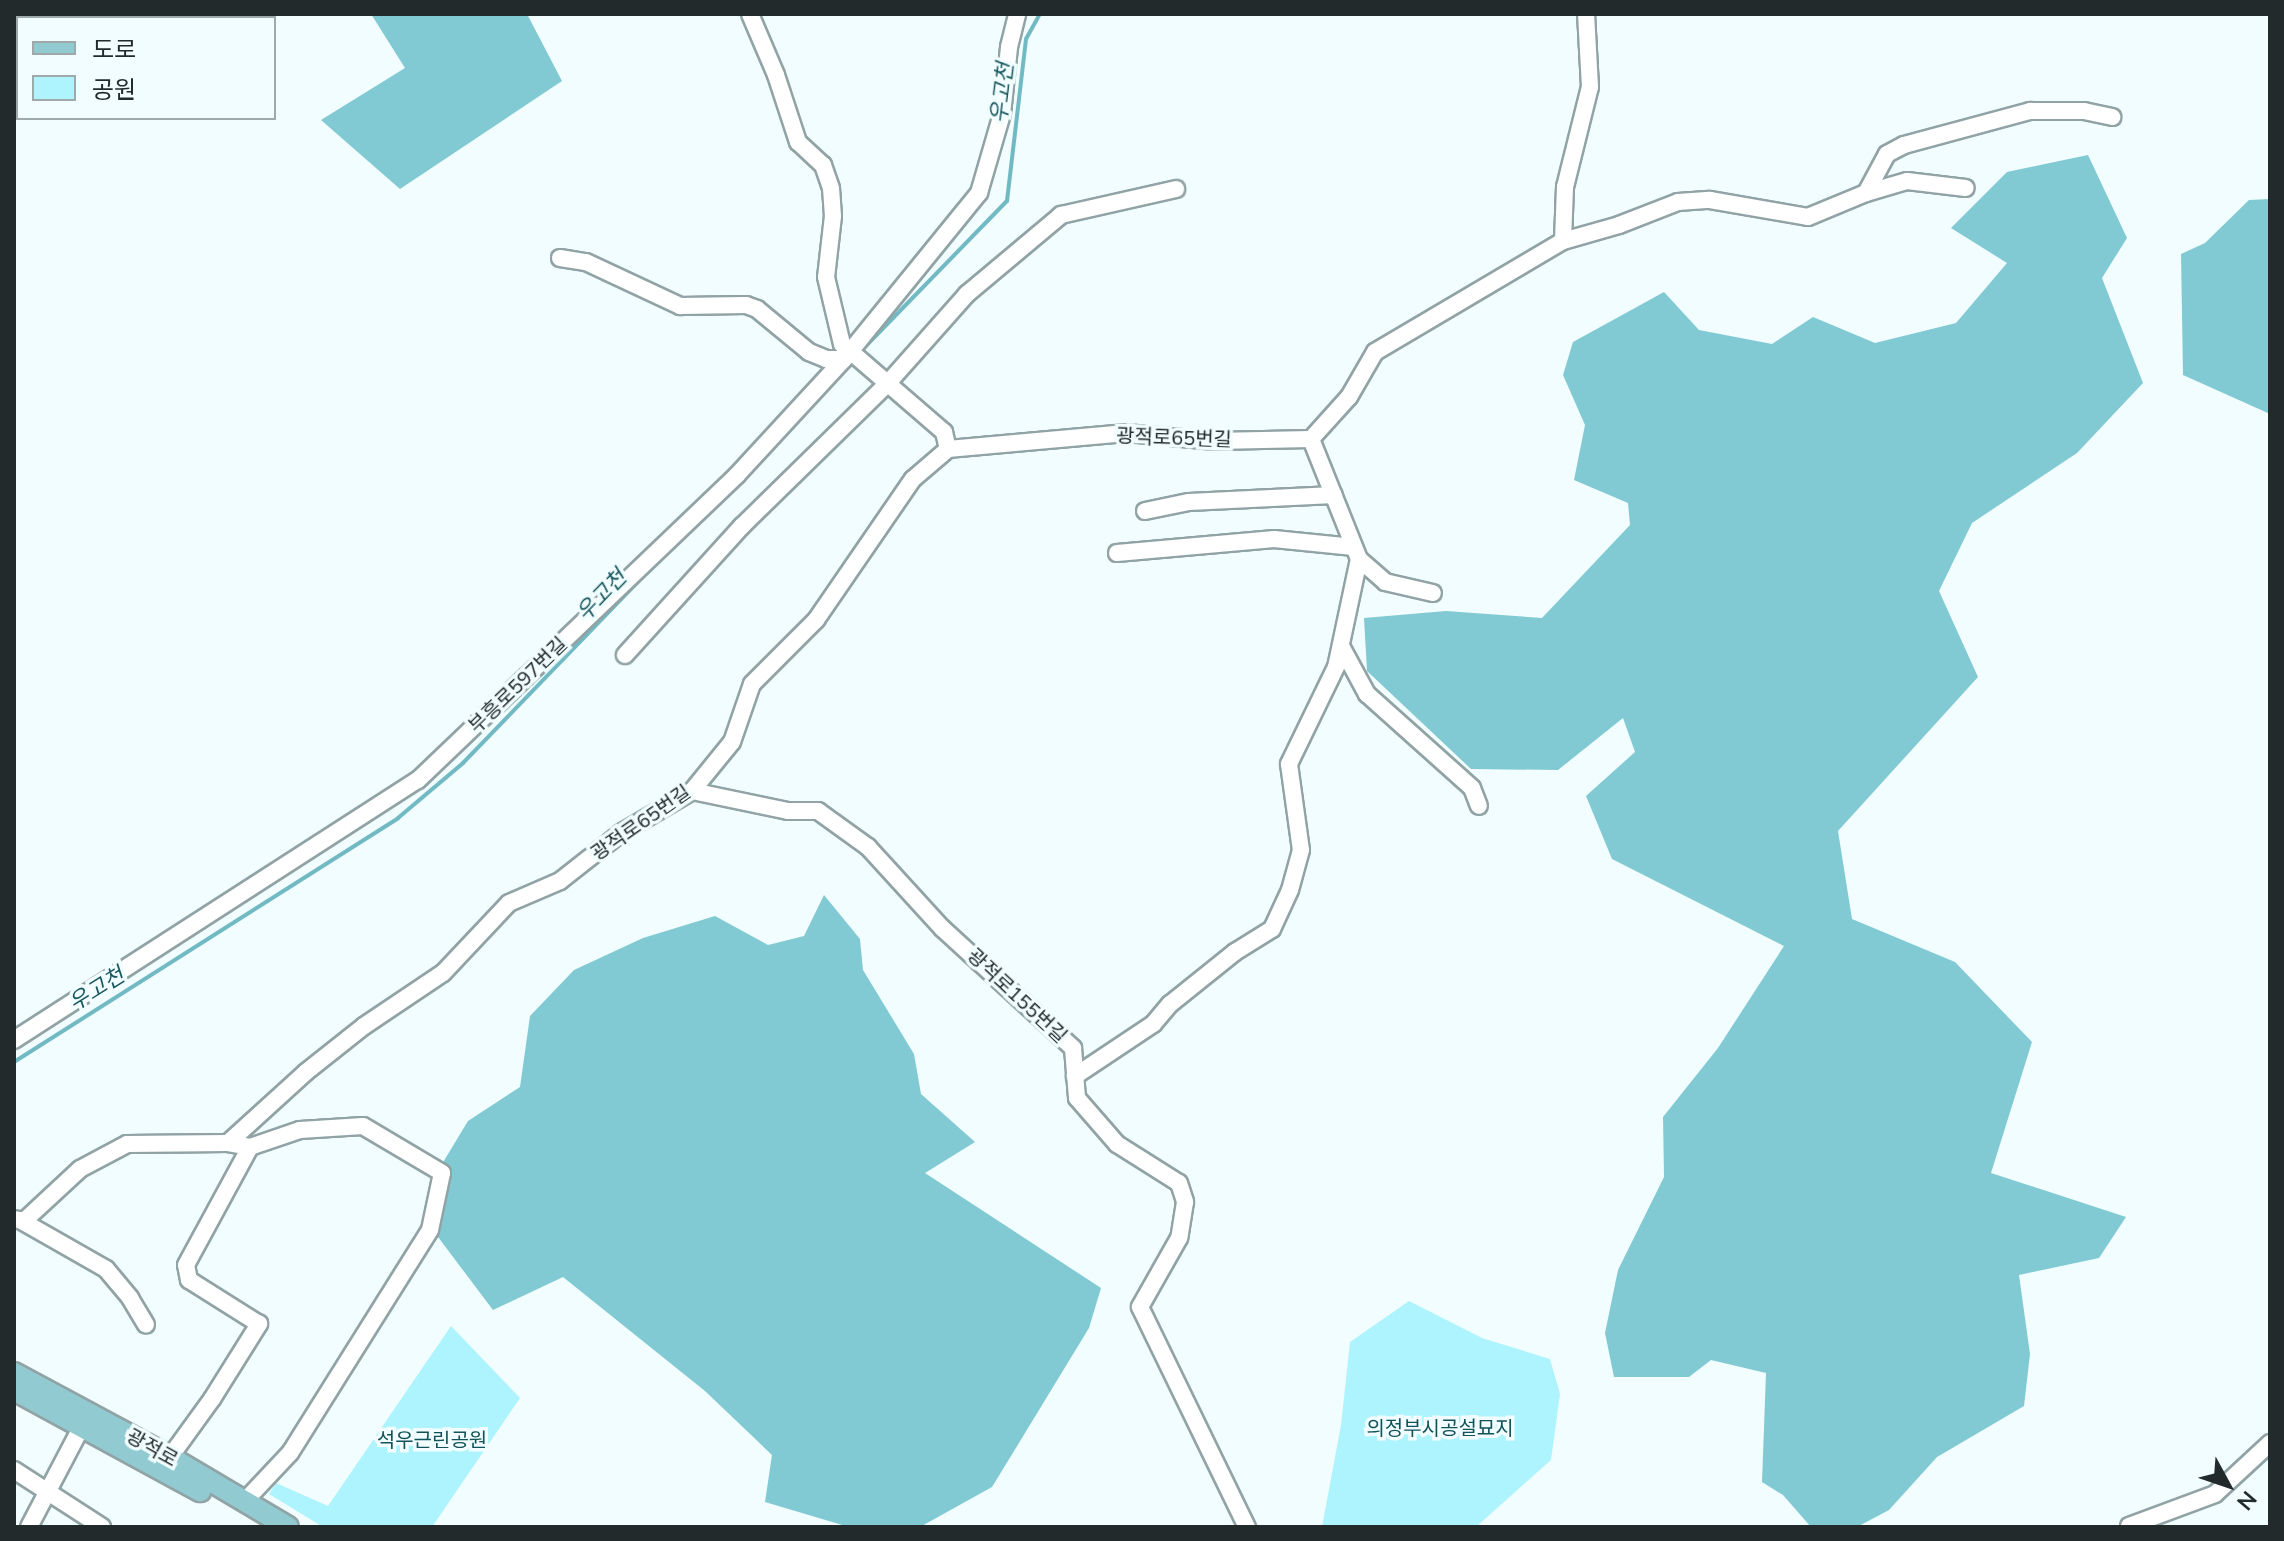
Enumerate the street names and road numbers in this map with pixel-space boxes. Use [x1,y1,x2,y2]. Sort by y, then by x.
street label: 광적로65번길 [1116,424,1232,452]
street label: 부흥로597번길 [464,632,572,738]
street label: 광적로65번길 [587,780,695,866]
street label: 광적로155번길 [962,944,1072,1048]
street label: 광적로 [122,1424,182,1472]

